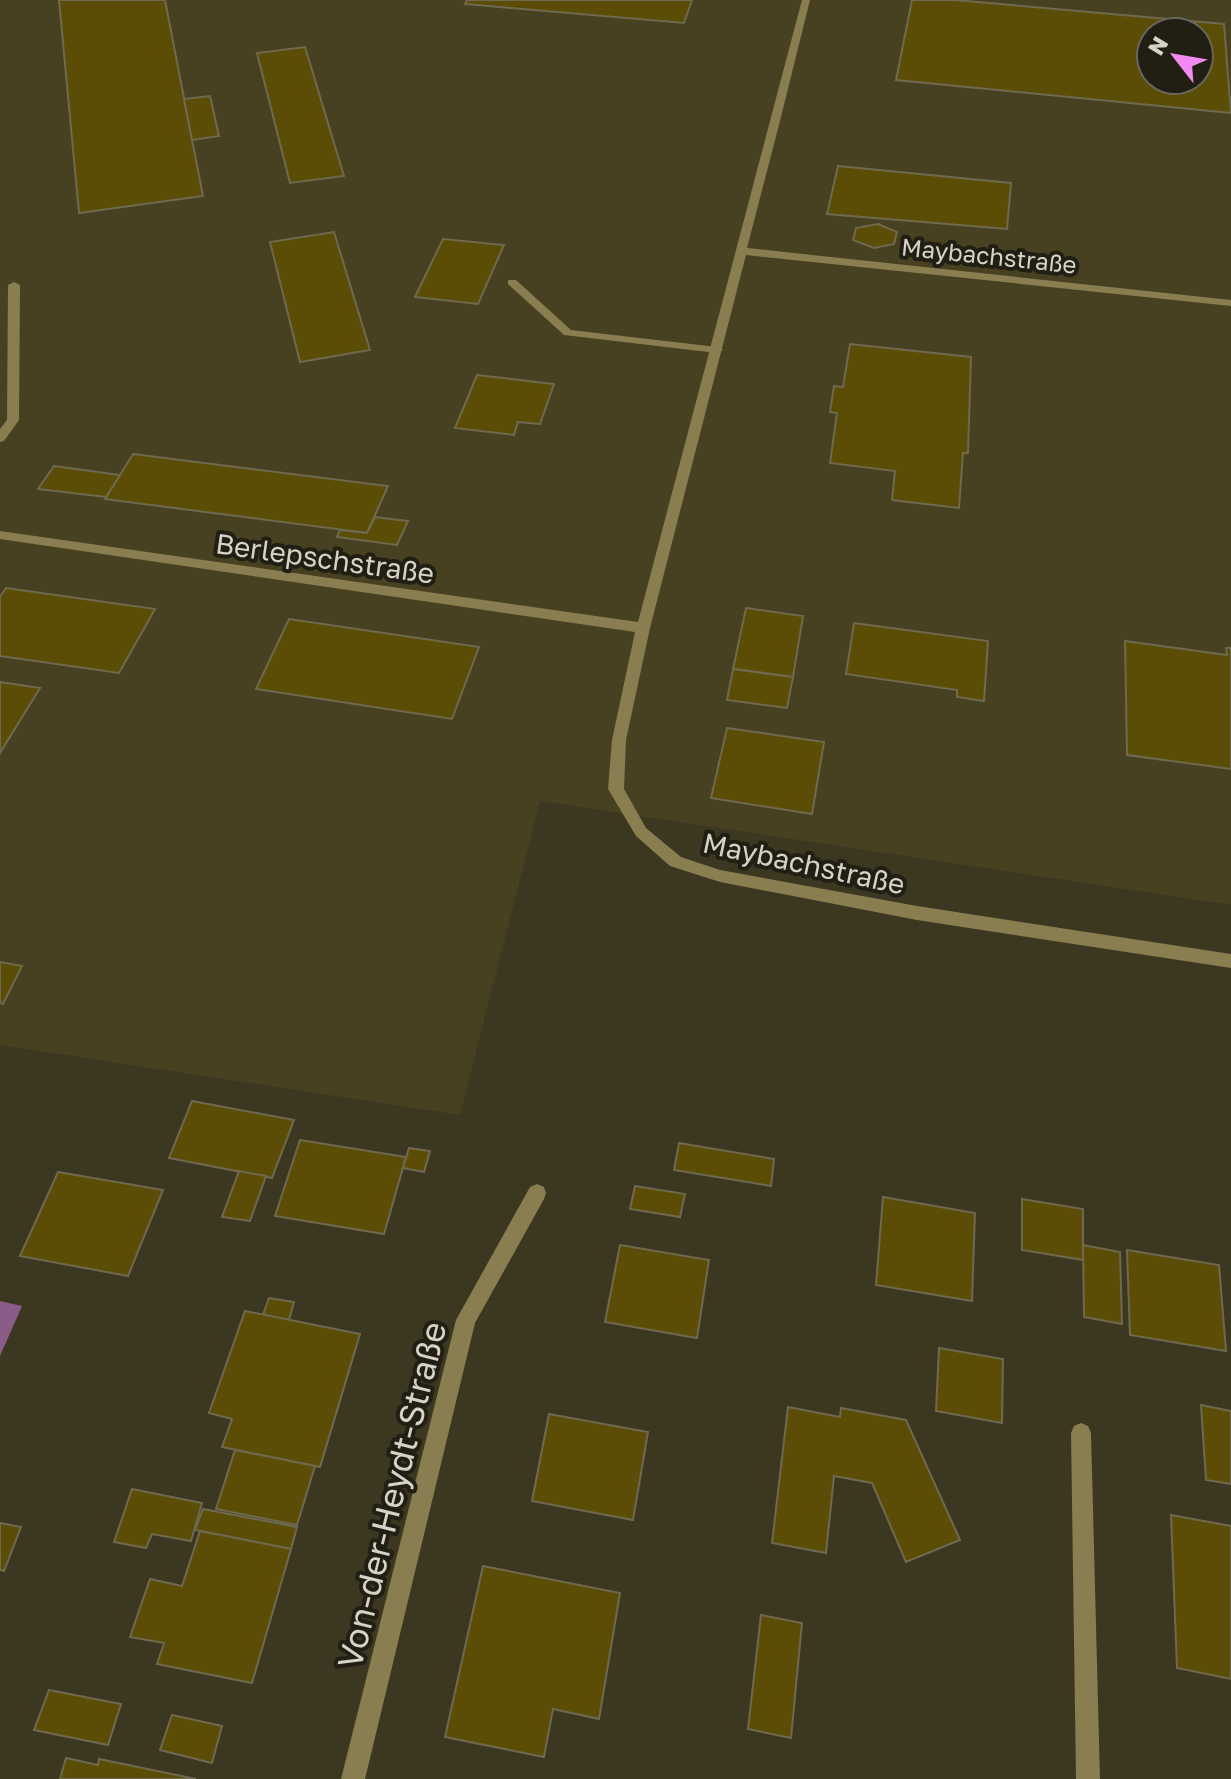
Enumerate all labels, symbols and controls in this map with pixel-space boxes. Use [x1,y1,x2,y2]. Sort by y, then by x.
north arrow [1135,16,1215,96]
text: N [1142,31,1173,60]
street label: Maybachstraße [900,231,1078,279]
street label: Berlepschstraße [214,526,436,590]
street label: Maybachstraße [700,825,908,901]
street label: Von-der-Heydt-Straße [329,1317,453,1673]

